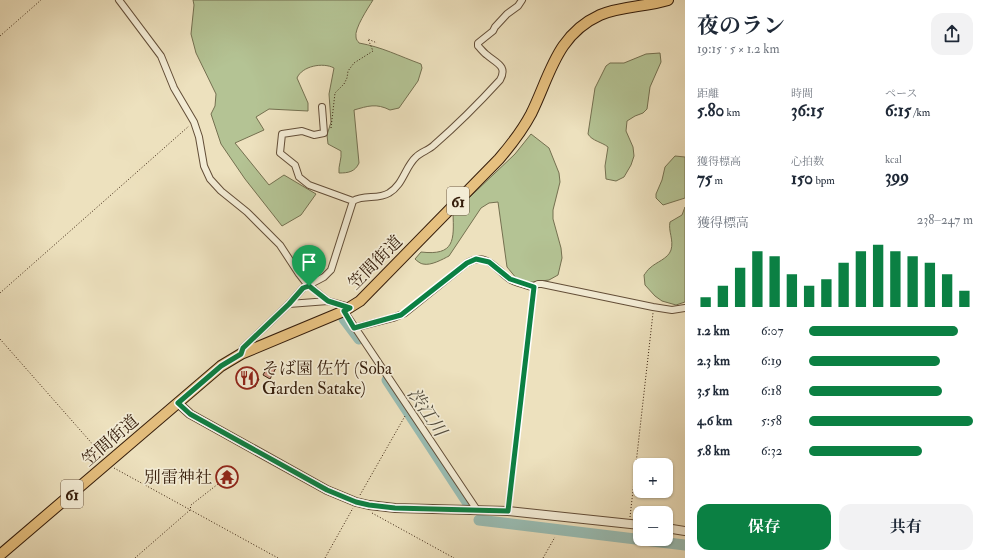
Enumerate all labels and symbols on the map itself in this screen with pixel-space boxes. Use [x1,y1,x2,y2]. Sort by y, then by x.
road number: 61 [447,187,469,215]
street label: 笠間街道 [344,231,407,294]
pin [292,245,326,286]
place label: そば園 佐竹 (Soba Garden Satake) [262,358,393,399]
restaurant icon: そば園 佐竹 (Soba Garden Satake) [234,365,260,391]
water label: 渋江川 [402,383,452,443]
street label: 笠間街道 [78,410,143,471]
temple icon: 別雷神社 [214,464,240,490]
place label: 別雷神社 [144,467,212,488]
road number: 61 [61,480,83,508]

